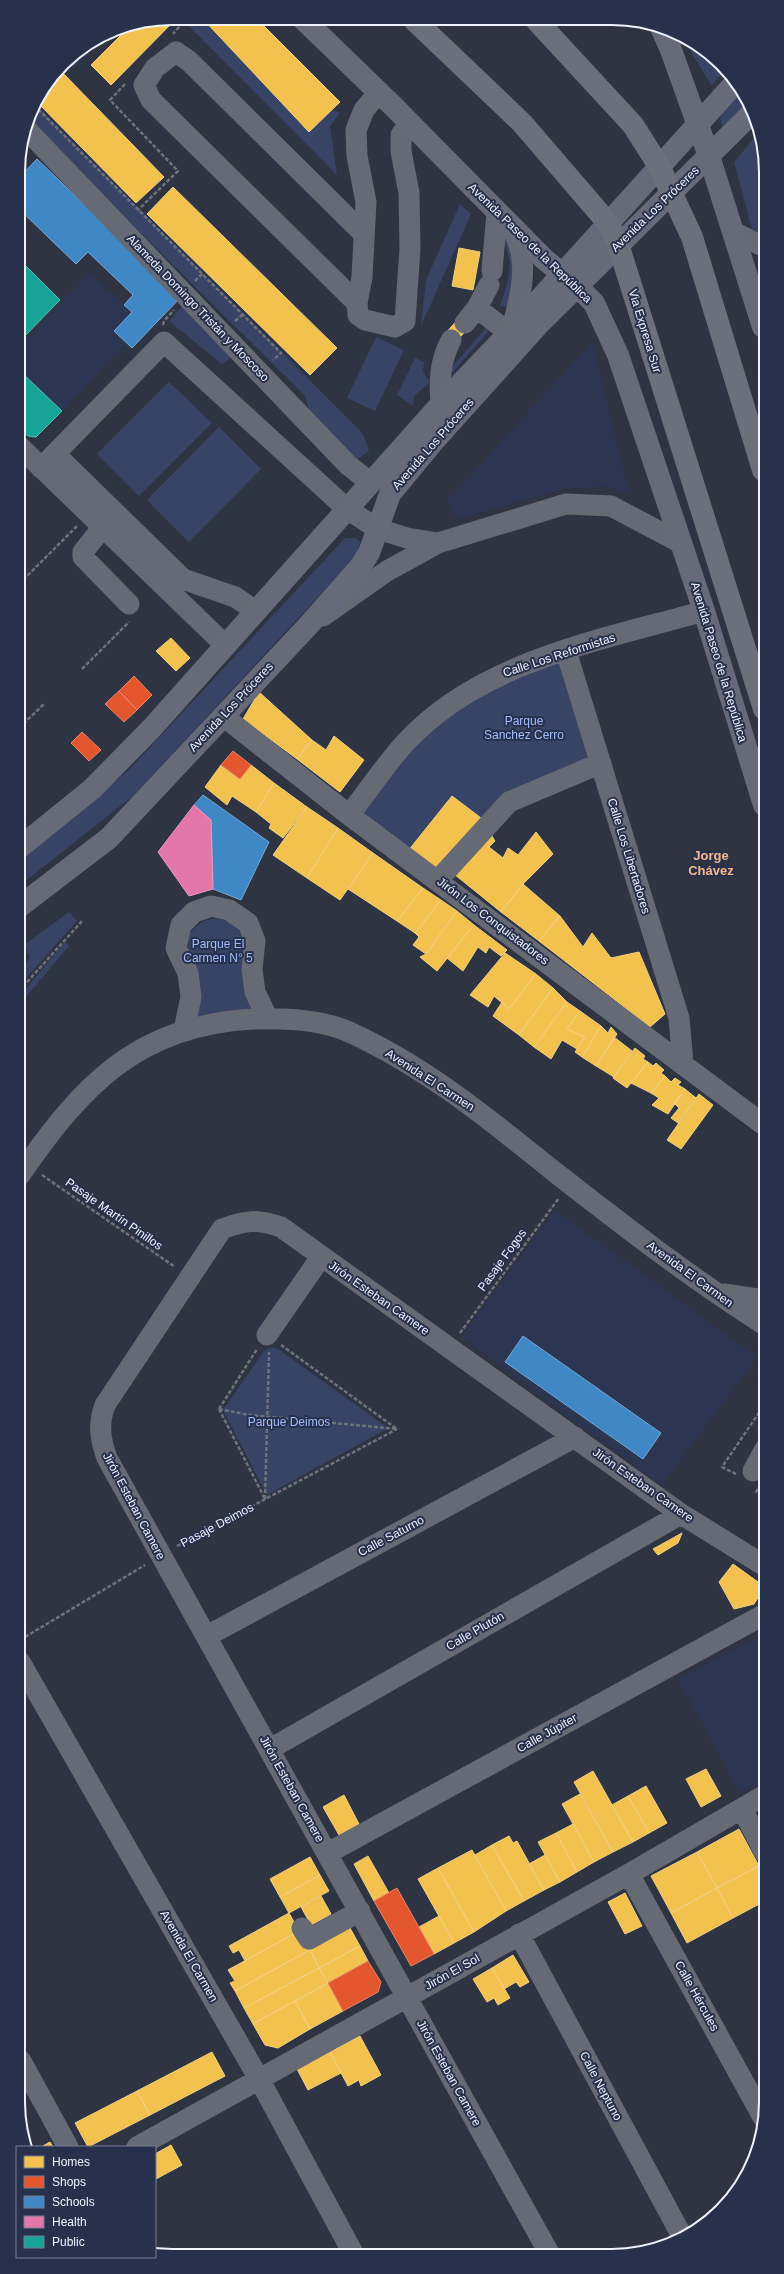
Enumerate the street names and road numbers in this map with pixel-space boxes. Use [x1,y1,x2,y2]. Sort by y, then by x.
street label: Avenida Los Próceres [608,163,702,255]
street label: Avenida Paseo de la República [465,180,595,306]
street label: Alameda Domingo Tristán y Moscoso [124,232,272,385]
street label: Via Expresa Sur [626,288,664,374]
street label: Avenida Los Próceres [389,395,477,493]
street label: Avenida Paseo de la República [688,580,750,744]
street label: Calle Los Reformistas [501,630,617,680]
street label: Avenida Los Próceres [186,659,276,755]
street label: Calle Los Libertadores [605,797,653,915]
street label: Jirón Los Conquistadores [434,874,552,968]
street label: Avenida El Carmen [383,1046,477,1114]
street label: Pasaje Martín Pinillos [63,1175,165,1253]
street label: Pasaje Fogos [475,1226,529,1294]
street label: Avenida El Carmen [644,1238,736,1310]
street label: Jirón Esteban Camere [326,1258,432,1338]
street label: Jirón Esteban Camere [590,1445,696,1525]
street label: Jirón Esteban Camere [100,1450,168,1562]
street label: Pasaje Deimos [178,1500,256,1550]
street label: Calle Saturno [356,1513,427,1559]
street label: Calle Plutón [443,1609,507,1653]
street label: Calle Júpiter [514,1711,580,1755]
street label: Jirón Esteban Camere [257,1733,327,1845]
street label: Avenida El Carmen [157,1908,221,2004]
street label: Jirón El Sol [422,1951,482,1993]
street label: Calle Hércules [672,1958,722,2034]
street label: Jirón Esteban Camere [414,2017,484,2129]
street label: Calle Neptuno [577,2049,625,2123]

